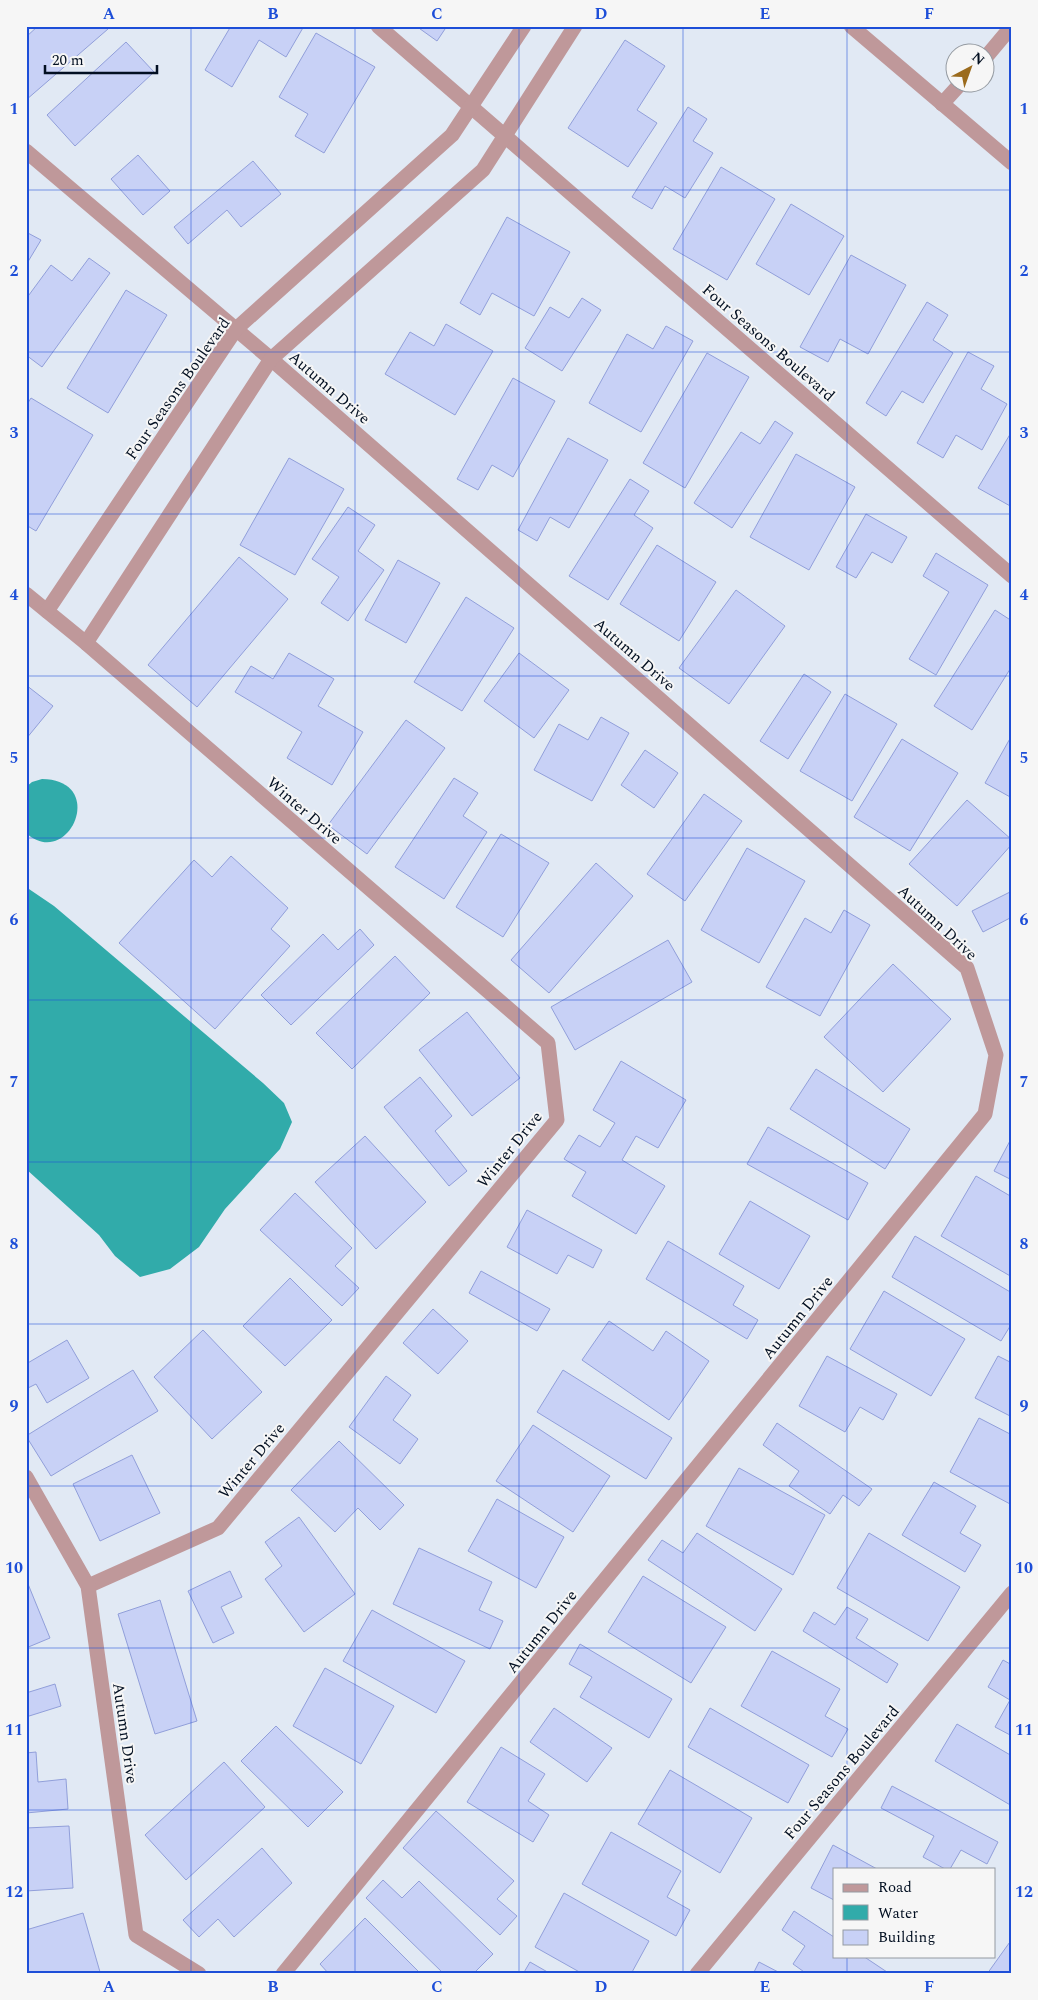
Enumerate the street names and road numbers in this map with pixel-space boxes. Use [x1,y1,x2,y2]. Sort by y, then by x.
street label: Four Seasons Boulevard [697,278,840,407]
street label: Four Seasons Boulevard [119,312,236,465]
street label: Autumn Drive [283,345,376,430]
street label: Autumn Drive [588,612,681,697]
street label: Winter Drive [261,771,347,850]
street label: Autumn Drive [892,879,983,966]
street label: Winter Drive [471,1106,548,1193]
street label: Autumn Drive [756,1271,839,1365]
street label: Winter Drive [213,1417,291,1504]
street label: Autumn Drive [500,1585,583,1679]
street label: Autumn Drive [106,1681,144,1785]
street label: Four Seasons Boulevard [778,1700,905,1845]

